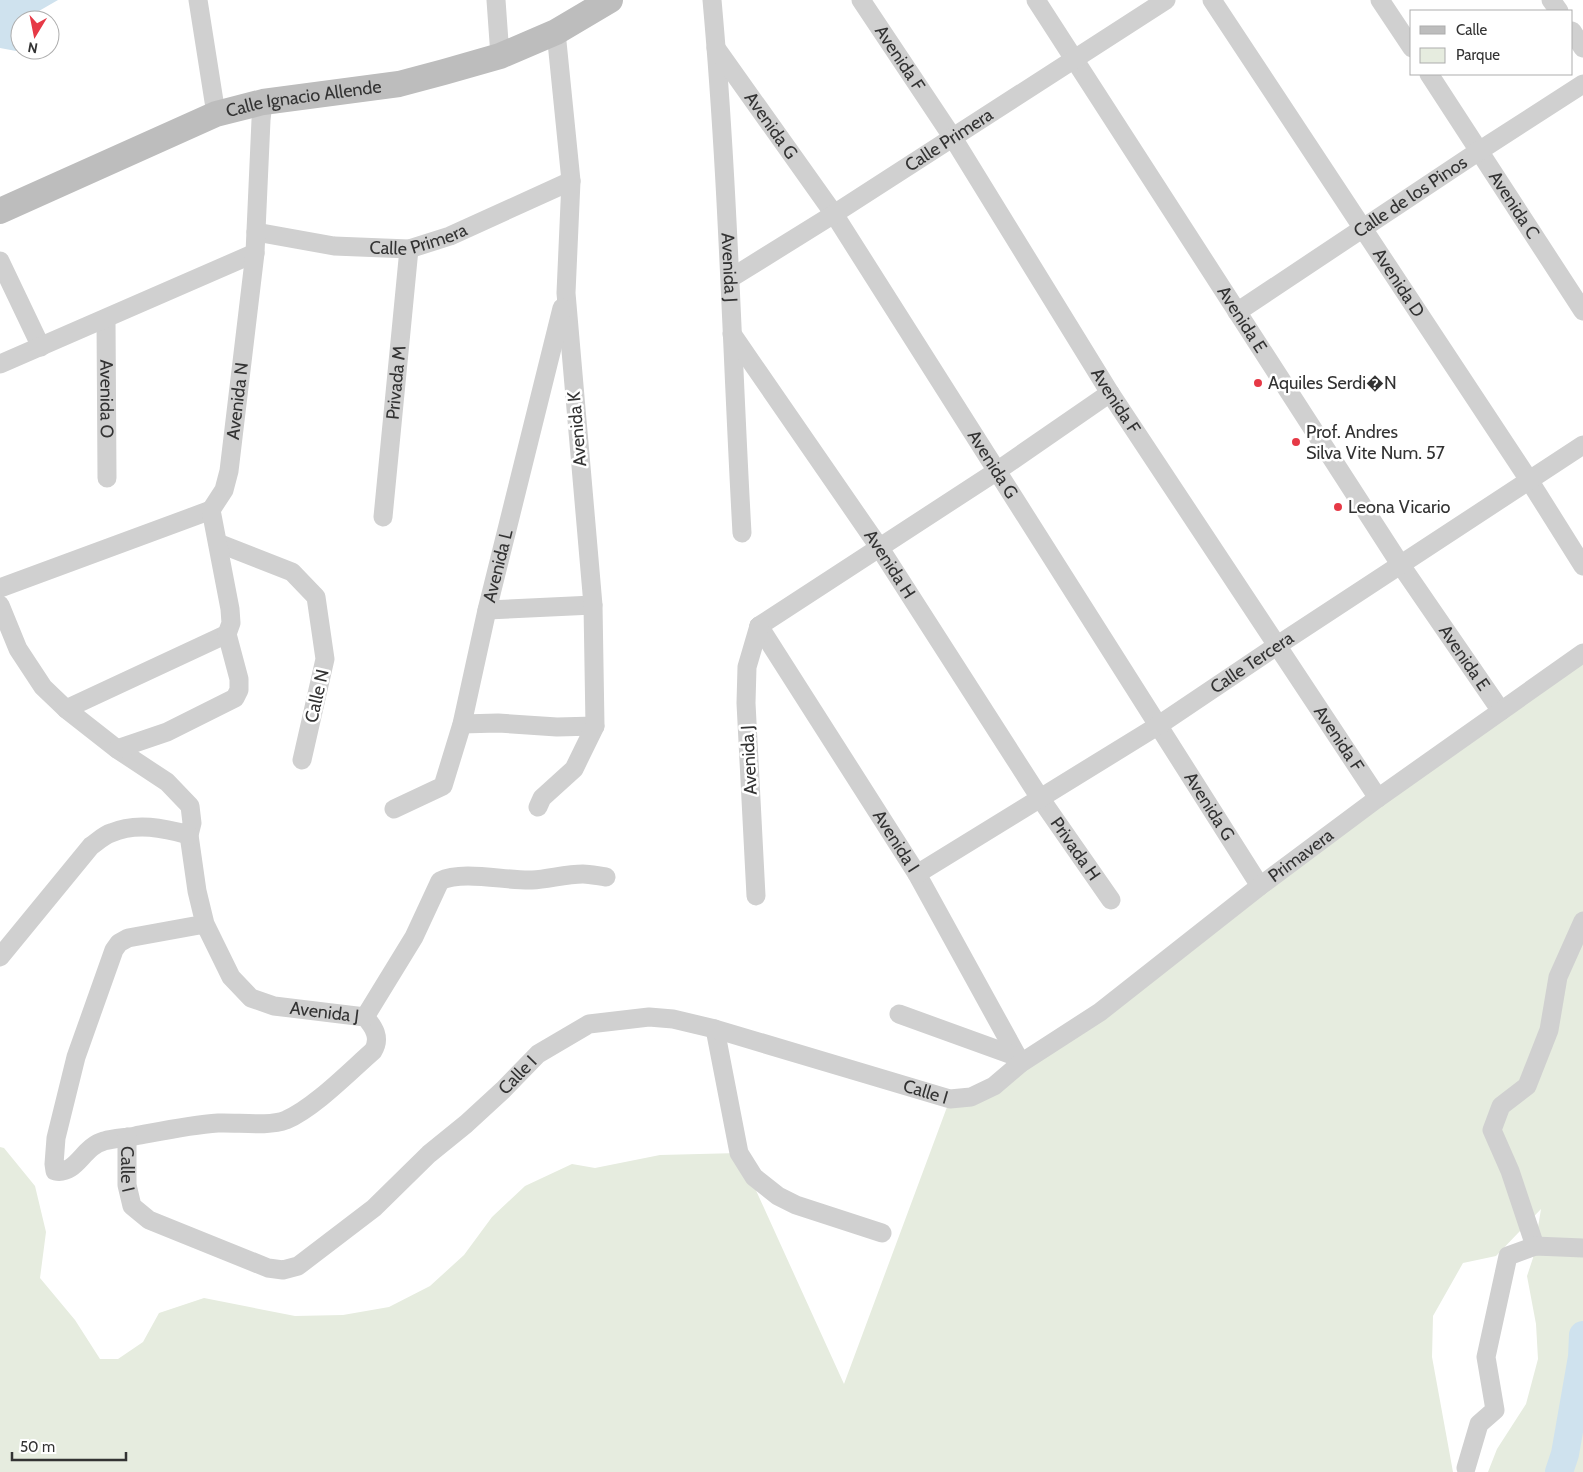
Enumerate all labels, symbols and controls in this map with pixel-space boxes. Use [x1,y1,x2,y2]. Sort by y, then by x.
north arrow [10,10,60,60]
legend [1410,10,1573,75]
street label: Avenida F [870,21,930,96]
text: Calle [1456,21,1487,39]
text: N [26,38,39,58]
text: Parque [1456,46,1500,64]
street label: Calle Ignacio Allende [224,75,383,122]
street label: Avenida G [740,88,802,163]
street label: Calle Primera [901,103,997,176]
street label: Calle de los Pinos [1349,151,1471,242]
street label: Avenida C [1484,167,1544,243]
street label: Calle Primera [369,218,471,260]
street label: Avenida J [717,232,742,303]
street label: Avenida D [1368,244,1430,322]
street label: Avenida E [1212,282,1272,357]
street label: Privada M [381,345,411,421]
street label: Avenida O [95,360,118,439]
street label: Avenida N [222,361,253,441]
street label: Avenida F [1086,364,1145,439]
place label: Aquiles Serdi�N [1268,372,1397,394]
marker: Aquiles Serdi�N [1252,377,1264,389]
street label: Avenida K [563,390,591,467]
place label: Prof. Andres Silva Vite Num. 57 [1306,421,1445,464]
street label: Avenida G [963,426,1023,503]
marker: Prof. Andres Silva Vite Num. 57 [1290,436,1302,448]
place label: Leona Vicario [1348,496,1451,518]
marker: Leona Vicario [1332,501,1344,513]
street label: Avenida H [859,525,920,603]
street label: Avenida L [478,527,518,605]
street label: Avenida E [1434,621,1495,695]
street label: Calle Tercera [1206,627,1298,698]
street label: Calle N [300,667,334,725]
street label: Avenida F [1309,702,1369,776]
street label: Avenida J [736,725,762,795]
street label: Avenida G [1180,768,1239,845]
street label: Avenida I [868,806,924,876]
street label: Privada H [1046,813,1105,885]
street label: Primavera [1264,824,1338,887]
street label: Avenida J [289,997,360,1027]
street label: Calle I [494,1051,541,1099]
street label: Calle I [900,1075,951,1109]
street label: Calle I [116,1146,139,1194]
scale bar [12,1430,126,1462]
text: 50 m [20,1438,55,1456]

